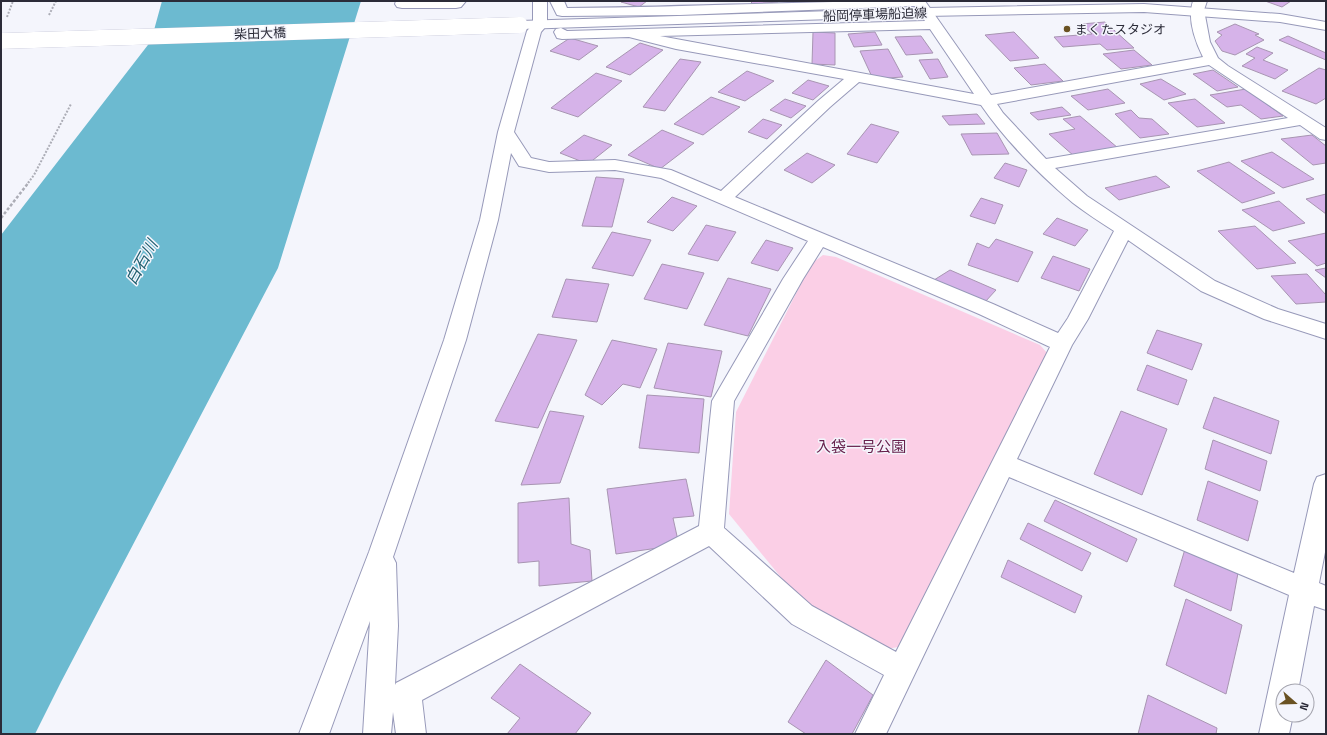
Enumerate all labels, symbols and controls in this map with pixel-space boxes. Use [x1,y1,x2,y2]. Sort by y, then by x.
street label: 船岡停車場船迫線 [823,2,927,26]
place label: まくたスタジオ [1075,19,1166,39]
street label: 柴田大橋 [234,22,286,44]
marker: まくたスタジオ [1062,24,1072,34]
water label: 白石川 [119,233,164,289]
park label: 入袋一号公園 [816,435,906,458]
north arrow [1275,683,1315,723]
text: N [1296,700,1313,713]

